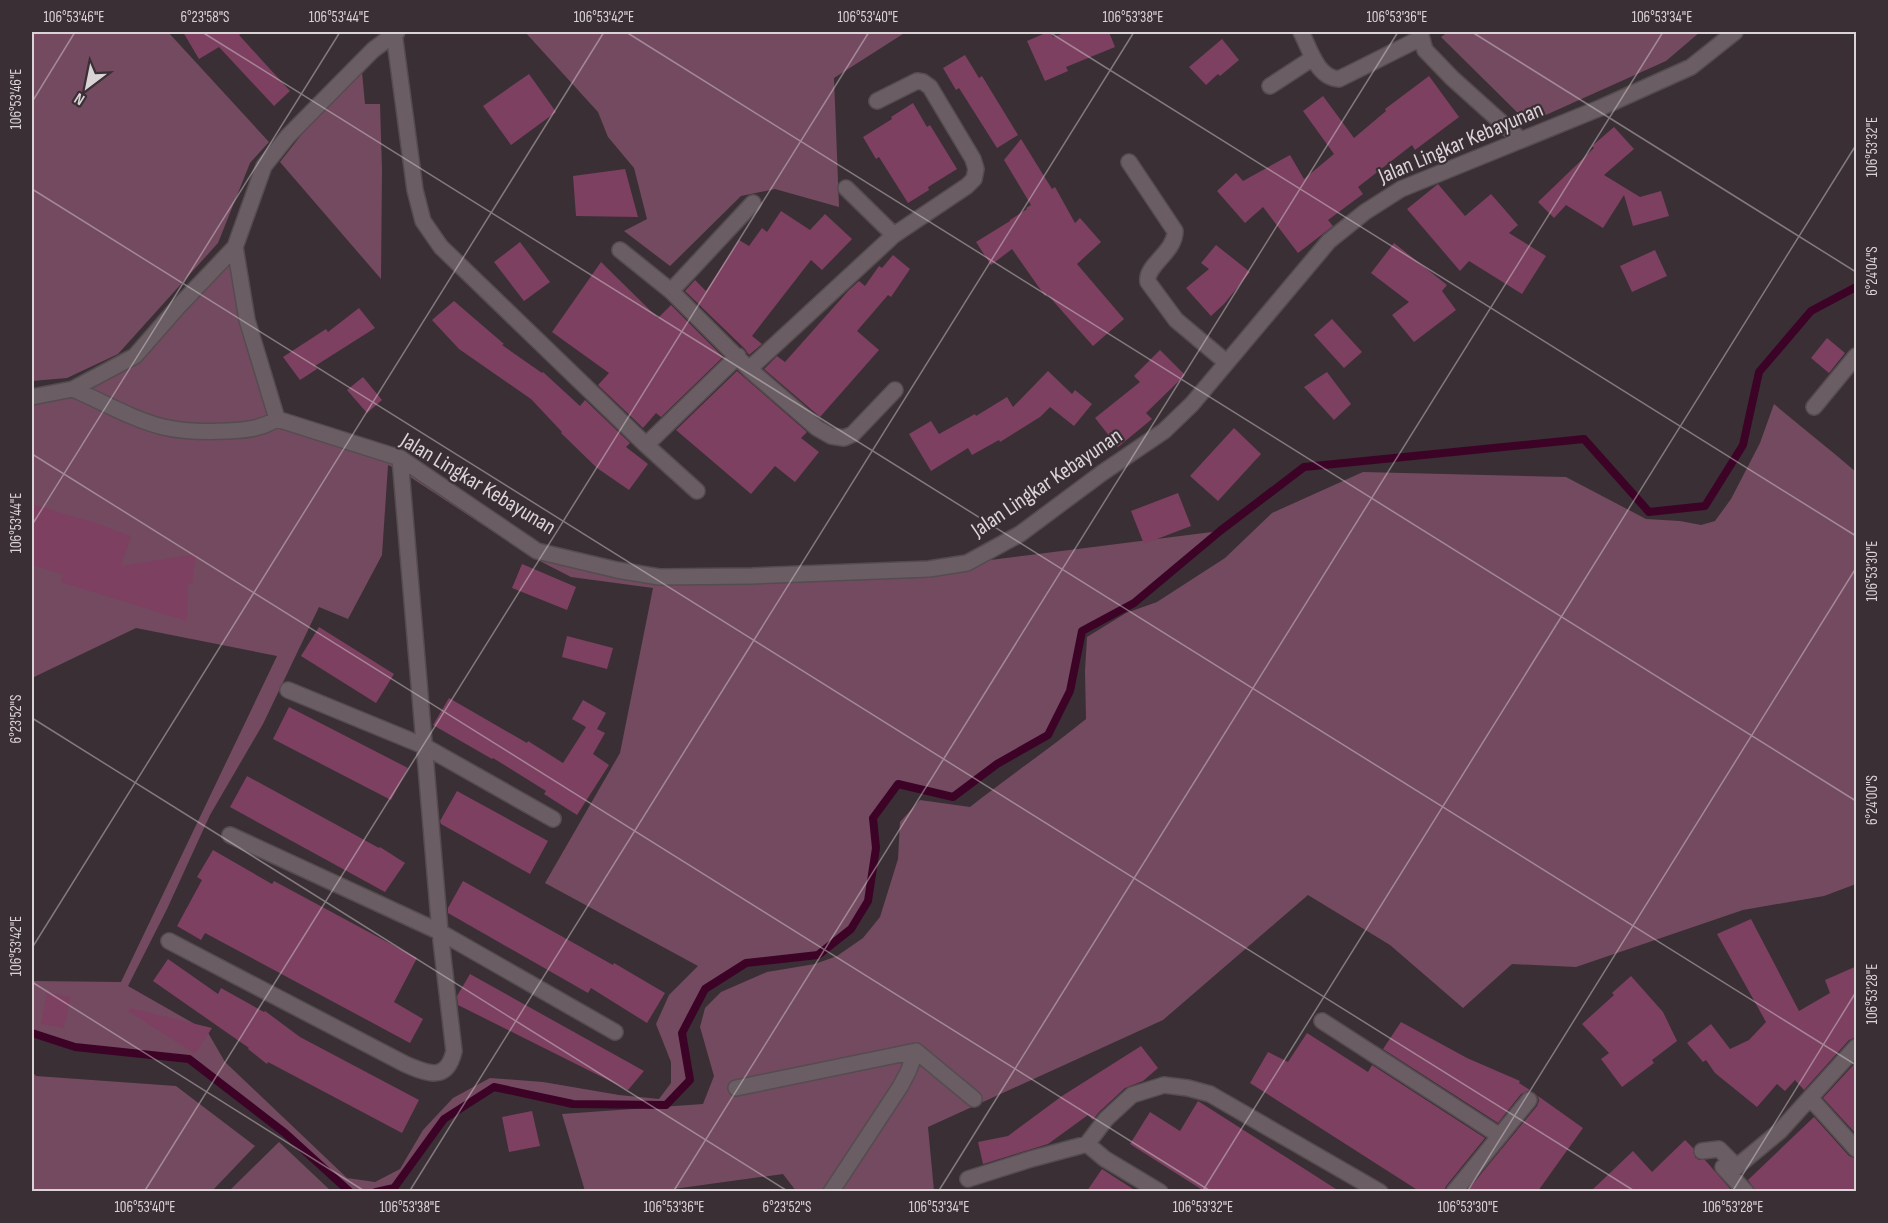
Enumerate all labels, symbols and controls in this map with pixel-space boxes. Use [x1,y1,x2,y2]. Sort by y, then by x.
text: 106°53'46"E [44,8,104,27]
text: 6°23'58"S [180,8,230,27]
text: 106°53'44"E [309,8,369,27]
text: 106°53'42"E [574,8,634,27]
text: 106°53'40"E [837,8,899,27]
text: 106°53'38"E [1103,8,1163,27]
text: 106°53'36"E [1367,8,1427,27]
text: 106°53'34"E [1632,8,1692,27]
north arrow [57,57,117,117]
text: 106°53'46"E [7,69,26,129]
text: N [71,88,89,109]
street label: Jalan Lingkar Kebayunan [1374,96,1547,190]
text: 106°53'32"E [1863,117,1882,177]
text: 6°24'04"S [1863,246,1882,296]
street label: Jalan Lingkar Kebayunan [965,422,1128,544]
street label: Jalan Lingkar Kebayunan [395,426,561,541]
text: 106°53'44"E [7,493,26,553]
text: 106°53'30"E [1863,540,1882,602]
text: 6°23'52"S [7,695,26,743]
text: 6°24'00"S [1863,775,1882,825]
text: 106°53'42"E [7,916,26,976]
text: 106°53'28"E [1863,964,1882,1024]
text: 106°53'40"E [114,1198,176,1217]
text: 106°53'38"E [380,1198,440,1217]
text: 106°53'36"E [644,1198,704,1217]
text: 6°23'52"S [763,1198,811,1217]
text: 106°53'34"E [909,1198,969,1217]
text: 106°53'32"E [1173,1198,1233,1217]
text: 106°53'30"E [1437,1198,1499,1217]
text: 106°53'28"E [1703,1198,1763,1217]

